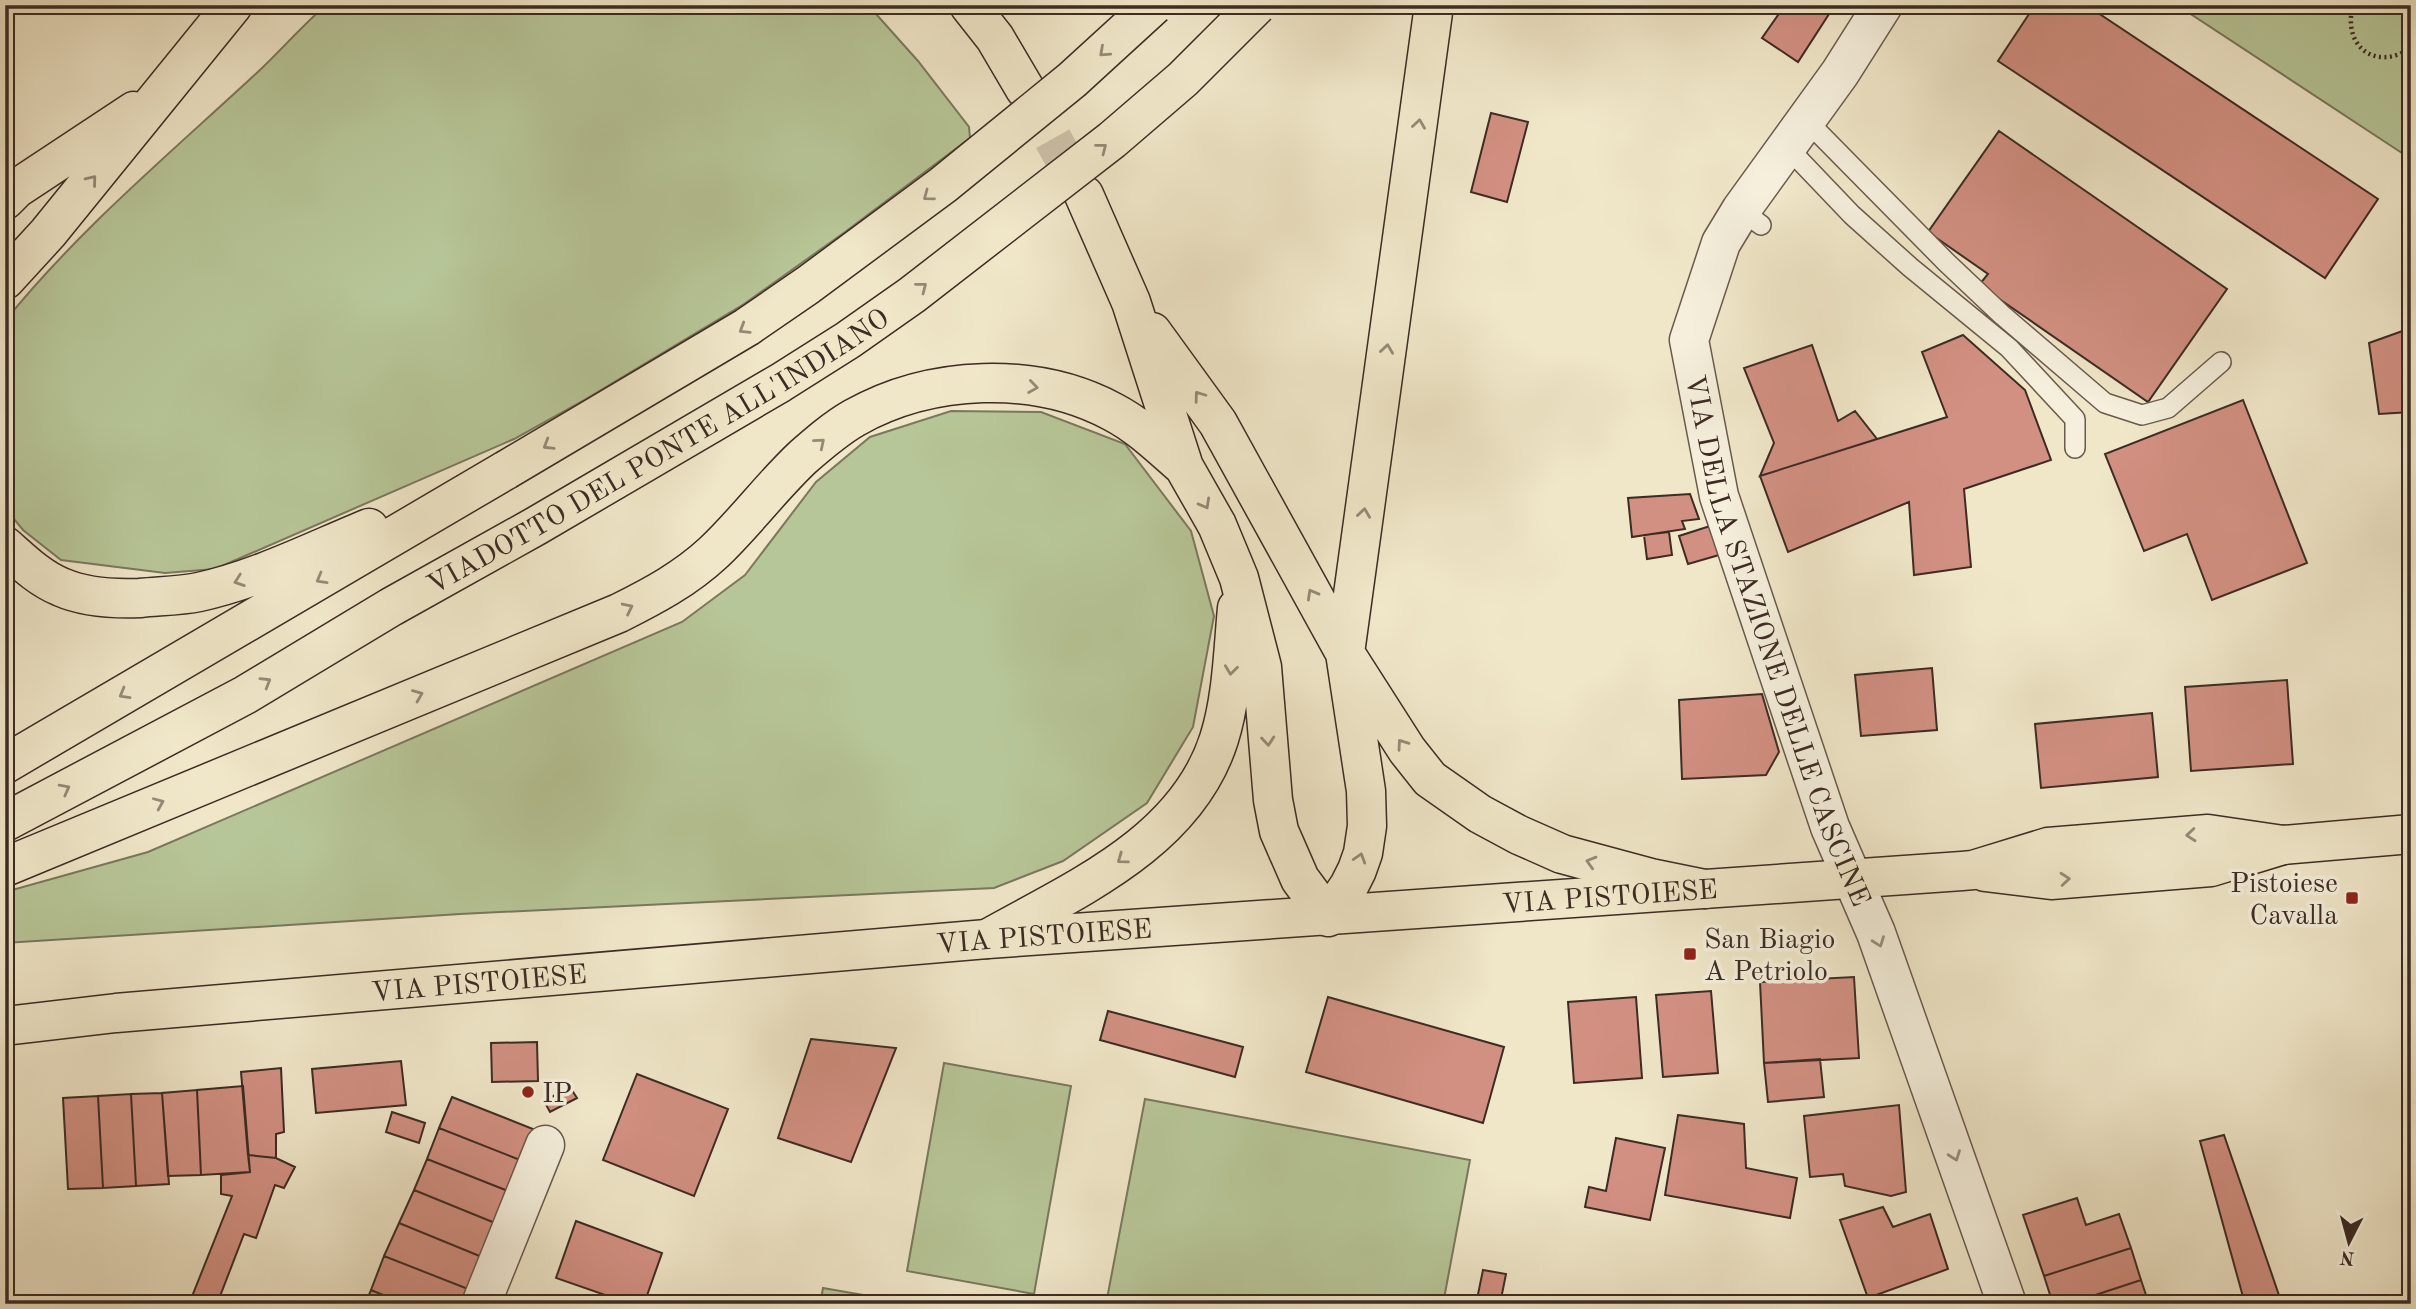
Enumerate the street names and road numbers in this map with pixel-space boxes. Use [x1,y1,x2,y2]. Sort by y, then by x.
street label: VIADOTTO DEL PONTE ALL'INDIANO [423,305,895,601]
street label: VIA DELLA STAZIONE DELLE CASCINE [1679,373,1874,911]
street label: VIA PISTOIESE [1501,877,1719,920]
street label: VIA PISTOIESE [935,917,1153,960]
street label: VIA PISTOIESE [370,962,588,1008]

